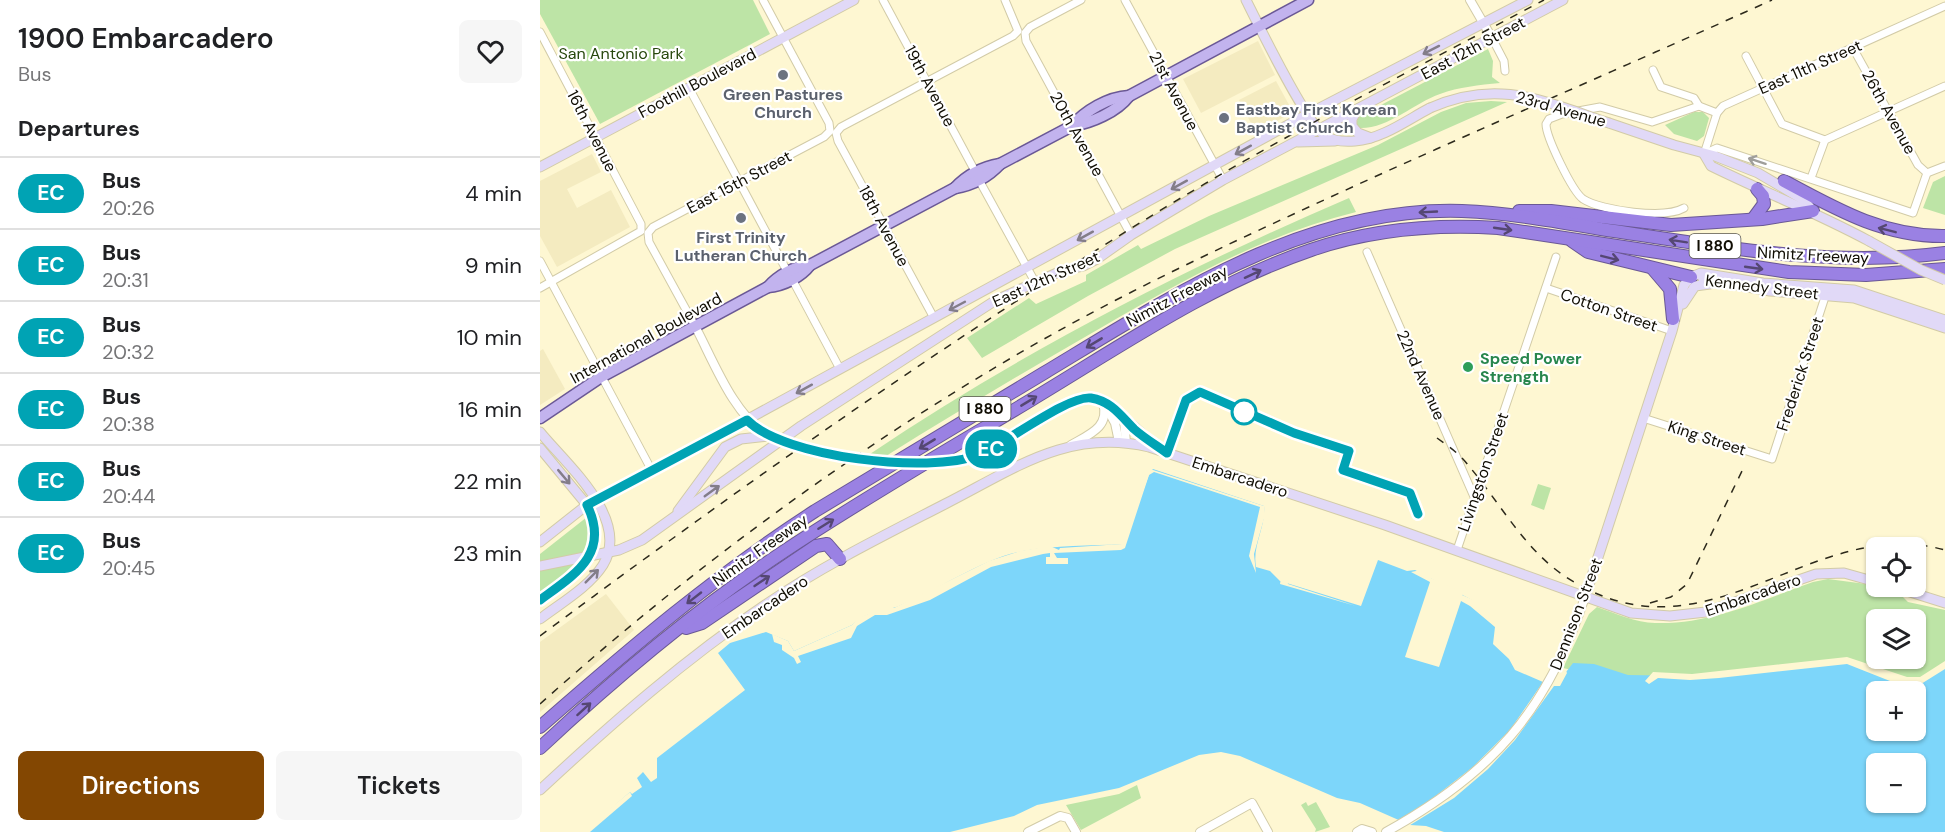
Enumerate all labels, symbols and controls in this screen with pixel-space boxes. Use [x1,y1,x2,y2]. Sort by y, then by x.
street label: East 12th Street [1417,12,1529,84]
text: 1900 Embarcadero [18,20,274,57]
button: heart [459,20,522,83]
street label: East 11th Street [1755,35,1865,99]
street label: 19th Avenue [900,42,960,130]
park label: San Antonio Park [558,43,684,64]
street label: Foothill Boulevard [634,43,760,123]
one-way arrow [1423,45,1441,56]
street label: 21st Avenue [1144,48,1204,134]
text: Bus [18,61,52,87]
street label: 26th Avenue [1857,66,1921,158]
marker: Green Pastures Church [776,68,790,82]
place label: Green Pastures Church [723,84,843,123]
street label: 23rd Avenue [1513,86,1609,132]
street label: 16th Avenue [562,87,622,175]
street label: 20th Avenue [1045,88,1109,180]
place label: Eastbay First Korean Baptist Church [1236,99,1397,138]
marker: Eastbay First Korean Baptist Church [1217,111,1231,125]
text: Departures [18,114,140,143]
one-way arrow [1234,145,1252,156]
street label: East 15th Street [683,146,795,218]
one-way arrow [1748,155,1767,166]
text: Bus [102,166,141,195]
text: EC [37,179,65,207]
text: 4 min [465,179,522,208]
one-way arrow [1171,179,1188,191]
street label: 18th Avenue [854,182,914,270]
text: 20:26 [102,195,155,221]
one-way arrow [1418,206,1438,217]
marker: First Trinity Lutheran Church [734,211,748,225]
one-way arrow [1878,223,1897,235]
one-way arrow [1493,224,1512,235]
place label: First Trinity Lutheran Church [675,227,807,266]
one-way arrow [1077,231,1095,242]
road number: I 880 [1690,234,1740,258]
one-way arrow [1668,235,1688,246]
text: Bus [102,238,141,267]
street label: Nimitz Freeway [1756,242,1870,268]
street label: East 12th Street [989,246,1103,312]
text: EC [37,251,65,279]
text: 9 min [465,251,522,280]
one-way arrow [1601,252,1620,264]
street label: Nimitz Freeway [1123,260,1232,332]
one-way arrow [1743,262,1763,273]
text: 20:31 [102,267,149,293]
one-way arrow [1244,268,1262,280]
street label: Kennedy Street [1704,270,1820,304]
street label: Cotton Street [1558,284,1660,336]
street label: International Boulevard [567,288,725,388]
one-way arrow [949,300,967,312]
text: Bus [102,310,141,339]
street label: Frederick Street [1772,314,1828,434]
text: EC [37,323,65,351]
text: 10 min [457,323,522,352]
street label: 22nd Avenue [1392,327,1450,423]
one-way arrow [1086,337,1103,349]
text: 20:32 [102,339,154,365]
place label: Speed Power Strength [1480,348,1582,387]
marker: Speed Power Strength [1461,360,1475,374]
text: Bus [102,382,141,411]
one-way arrow [796,383,813,395]
text: EC [37,395,65,423]
text: 16 min [458,395,522,424]
one-way arrow [1020,395,1037,407]
road number: I 880 [960,397,1010,421]
unlabelled marker [1231,399,1257,425]
street label: Livingston Street [1453,410,1513,534]
text: 20:38 [102,411,155,437]
street label: King Street [1665,416,1749,460]
line badge: EC [964,430,1018,468]
text: EC [977,435,1005,463]
one-way arrow [919,438,936,450]
street label: Embarcadero [1189,452,1291,502]
text: Bus [102,454,141,483]
text: EC [37,467,65,495]
text: 22 min [453,467,522,496]
one-way arrow [557,468,570,484]
text: 20:44 [102,483,155,509]
one-way arrow [704,484,720,497]
street label: Nimitz Freeway [708,509,812,591]
one-way arrow [817,518,834,530]
text: Bus [102,526,141,555]
map controls [1866,537,1926,813]
button: locate [1866,537,1926,597]
text: EC [37,539,65,567]
text: 23 min [453,539,522,568]
text: 20:45 [102,555,155,581]
street label: Dennison Street [1545,555,1607,673]
one-way arrow [585,569,600,584]
street label: Embarcadero [1702,569,1804,621]
street label: Embarcadero [718,570,812,644]
one-way arrow [753,574,770,586]
one-way arrow [687,591,703,604]
button: layers [1866,609,1926,669]
button: + [1866,681,1926,741]
one-way arrow [576,702,591,716]
button: Directions [18,751,264,820]
button: Tickets [276,751,522,820]
button: − [1866,753,1926,813]

